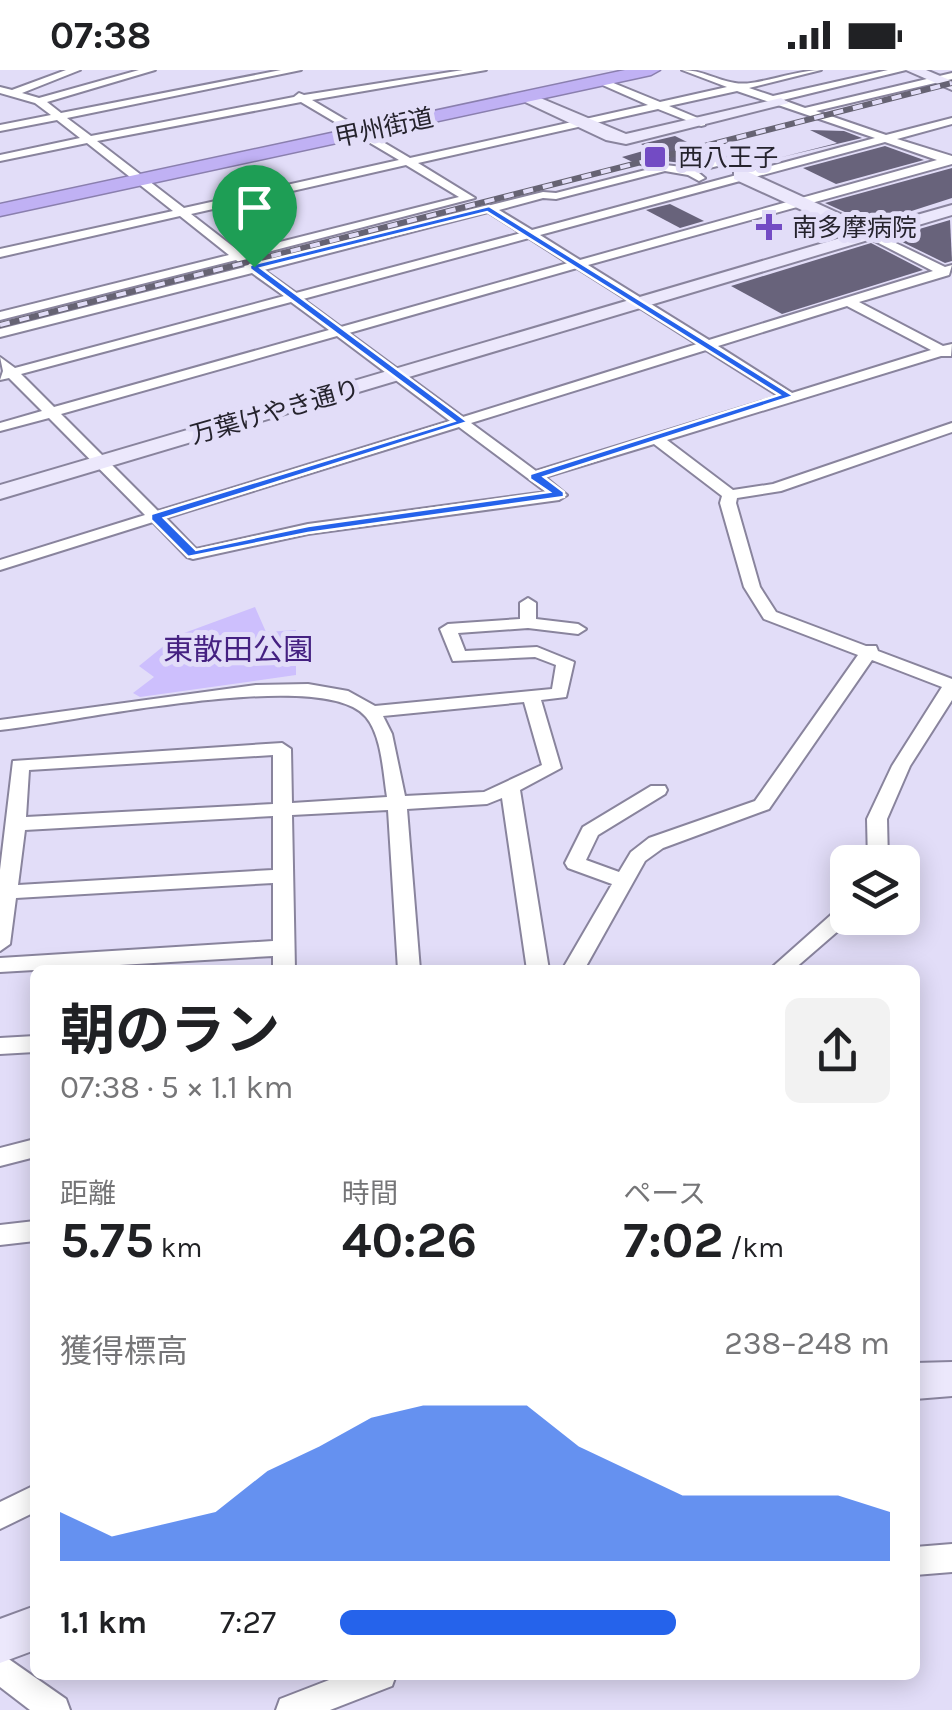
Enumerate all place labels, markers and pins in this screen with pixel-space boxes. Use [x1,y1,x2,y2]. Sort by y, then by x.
place label: 西八王子 [678,143,778,172]
marker: 西八王子 [642,144,668,170]
pin [212,165,297,268]
place label: 南多摩病院 [792,213,917,242]
marker: 南多摩病院 [756,214,782,240]

